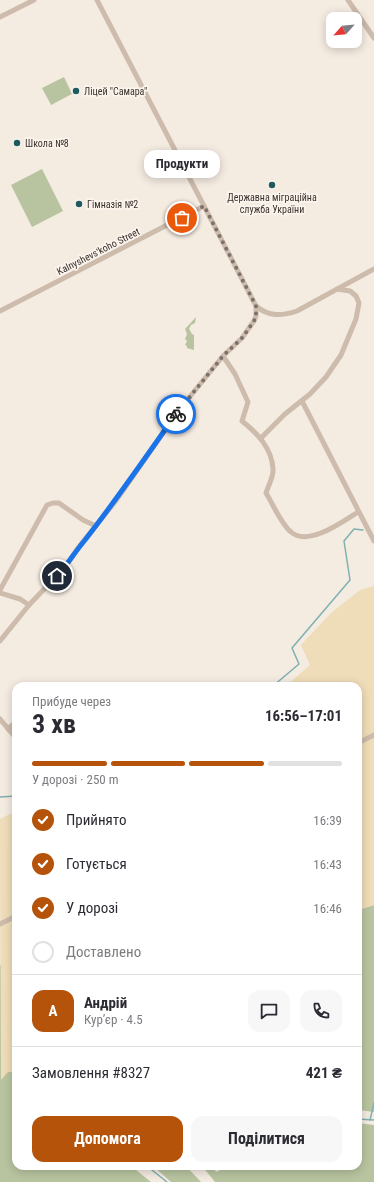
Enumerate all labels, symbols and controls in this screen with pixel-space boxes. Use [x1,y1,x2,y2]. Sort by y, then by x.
north arrow [326,12,362,48]
map controls [326,12,362,48]
marker: Ліцей "Самара" [71,86,81,96]
place label: Ліцей "Самара" [84,86,147,97]
marker: Школа №8 [12,138,22,148]
place label: Школа №8 [25,138,69,149]
callout: Продукти [144,150,220,178]
text: Продукти [156,156,208,171]
marker: Державна міграційна служба України [267,180,277,190]
place label: Державна міграційна служба України [227,192,317,215]
marker: Гімназія №2 [74,199,84,209]
place label: Гімназія №2 [87,199,138,210]
pin [165,201,199,235]
icon: bag [171,207,193,229]
street label: Kalnyshevsʹkoho Street [55,226,141,277]
courier [156,394,196,434]
icon: bike [165,403,187,425]
pin [40,559,74,593]
icon: home [46,565,68,587]
text: Прибуде через [32,694,111,709]
text: 16:56–17:01 [265,707,342,725]
text: 3 хв [32,709,76,739]
text: У дорозі · 250 m [32,772,119,787]
icon: check [32,809,54,831]
text: Прийнято [66,811,126,829]
text: 16:39 [313,813,342,828]
icon: check [32,853,54,875]
text: Готується [66,855,127,873]
text: 16:43 [313,857,342,872]
icon: check [32,897,54,919]
text: У дорозі [66,899,118,917]
text: 16:46 [313,901,342,916]
text: Доставлено [66,943,141,961]
button: chat [248,990,290,1032]
button: phone [300,990,342,1032]
text: Андрій [84,994,127,1012]
text: А [49,1002,57,1020]
text: Кур’єр · 4.5 [84,1012,143,1027]
text: Замовлення #8327 [32,1064,150,1082]
text: 421 ₴ [306,1064,342,1082]
button: Допомога [32,1116,183,1162]
button: Поділитися [191,1116,342,1162]

